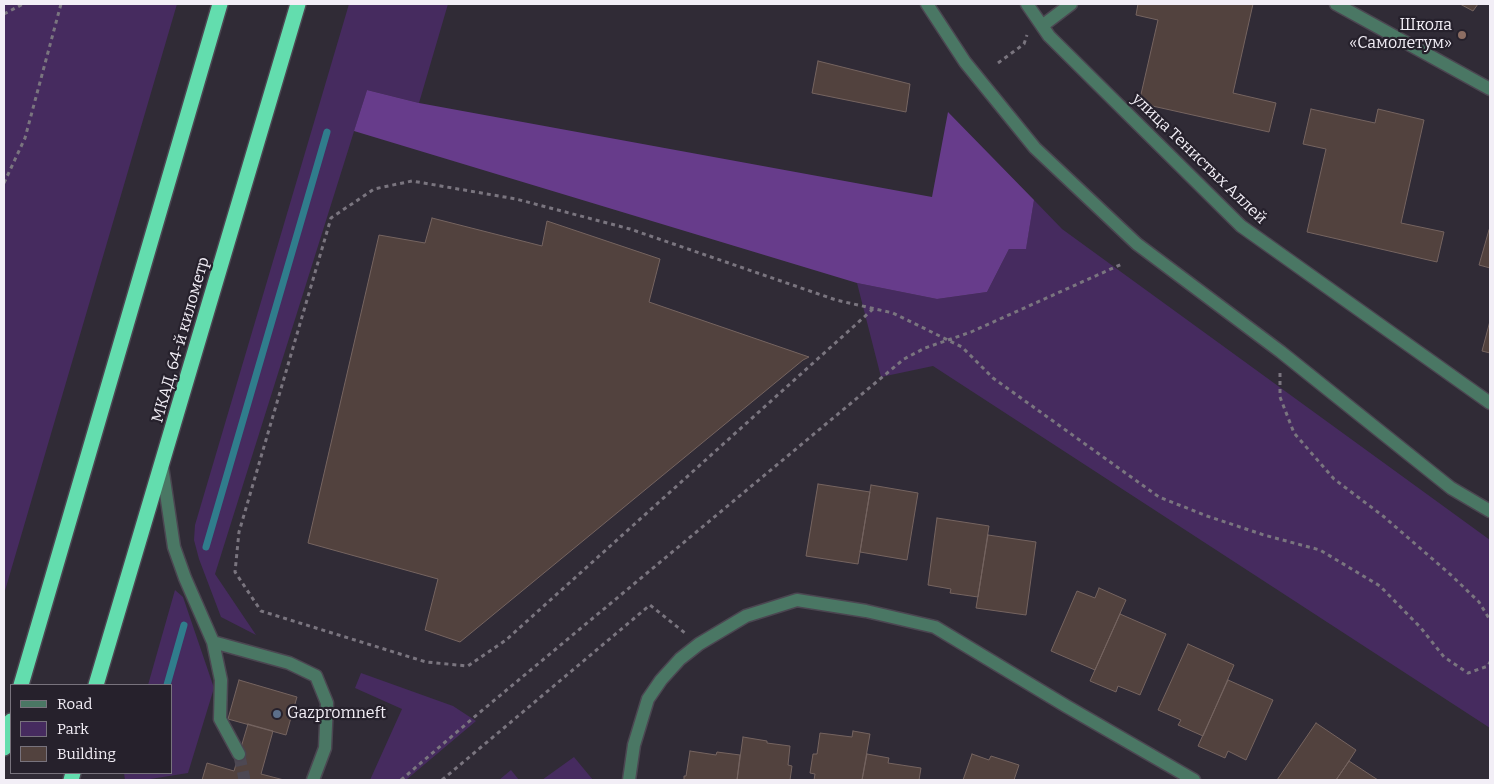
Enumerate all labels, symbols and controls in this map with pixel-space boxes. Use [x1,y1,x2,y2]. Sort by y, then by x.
place label: Школа «Самолетум» [1349,16,1452,54]
marker: Школа «Самолетум» [1456,29,1468,41]
street label: улица Тенистых Аллей [1128,90,1270,228]
street label: МКАД, 64-й километр [148,255,214,425]
legend [10,684,172,774]
text: Road [57,695,92,713]
place label: Gazpromneft [287,704,386,724]
marker: Gazpromneft [271,708,283,720]
text: Park [57,720,89,738]
text: Building [57,745,116,763]

